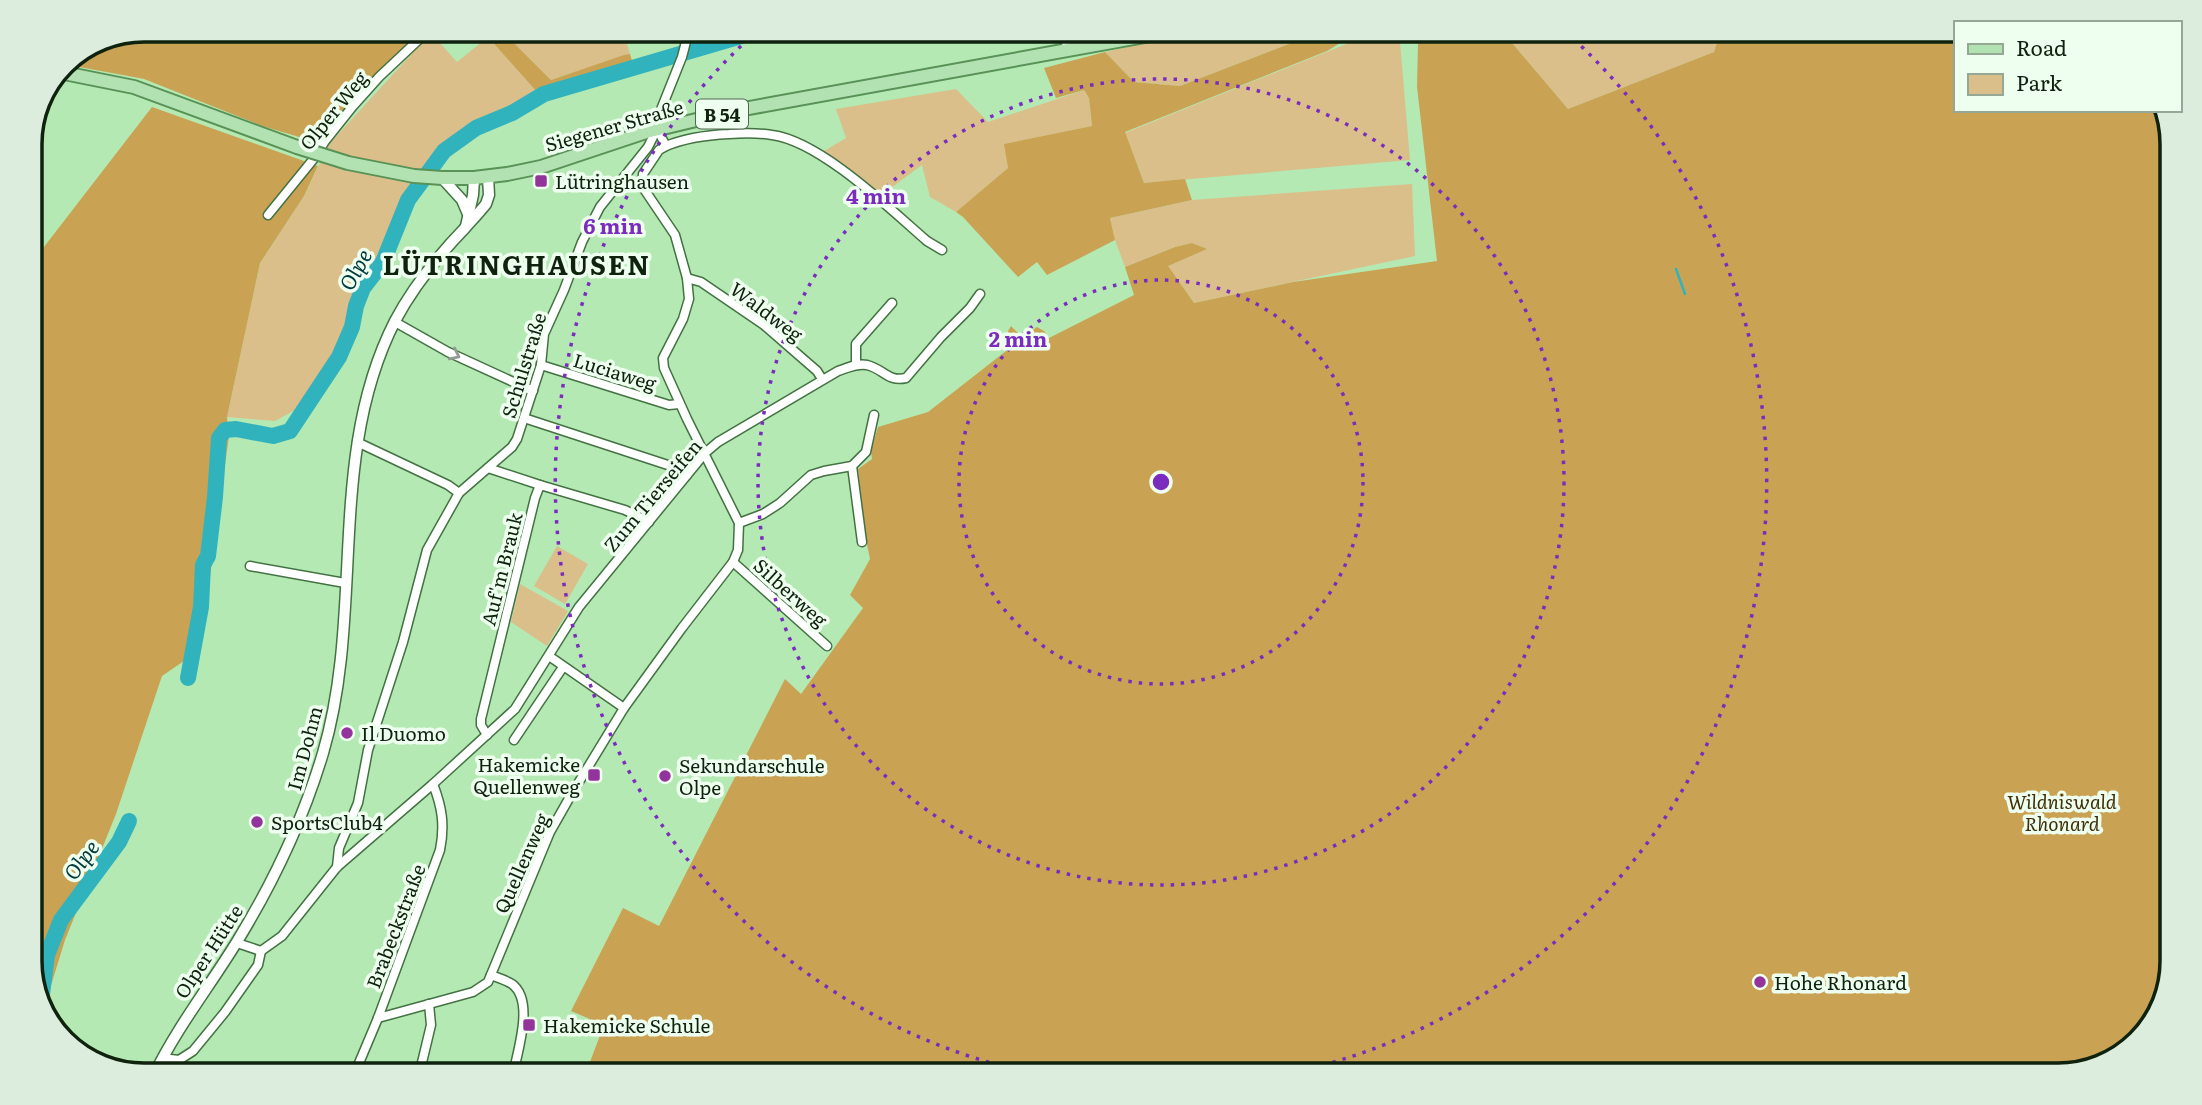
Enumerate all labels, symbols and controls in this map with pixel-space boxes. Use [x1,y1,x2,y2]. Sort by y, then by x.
legend [1954,21,2181,112]
text: Road [2016,31,2067,62]
street label: Olper Weg [292,64,374,155]
text: Park [2016,66,2062,97]
street label: Siegener Straße [542,92,687,158]
road number: B 54 [696,100,748,128]
place label: Lütringhausen [555,167,689,195]
marker: Lütringhausen [533,173,549,189]
text: 4 min [846,179,906,210]
text: 6 min [583,209,643,240]
water label: Olpe [330,243,378,295]
district label: LÜTRINGHAUSEN [383,244,651,283]
street label: Waldweg [725,274,810,348]
street label: Schulstraße [494,309,552,421]
text: 2 min [989,322,1048,353]
street label: Luciaweg [570,345,660,397]
one-way arrow [448,346,460,360]
street label: Zum Tierseifen [596,433,708,557]
centre of rings [1149,470,1173,494]
street label: Auf'm Brauk [473,509,529,628]
street label: Silberweg [748,551,834,633]
street label: Im Dohm [279,703,329,793]
place label: Il Duomo [361,719,446,747]
marker: Il Duomo [339,725,355,741]
place label: Hakemicke Quellenweg [473,750,580,800]
place label: Sekundarschule Olpe [679,751,825,801]
marker: Hakemicke Quellenweg [586,767,602,783]
marker: Sekundarschule Olpe [657,768,673,784]
park label: Wildniswald Rhonard [2007,787,2117,837]
place label: SportsClub4 [271,808,383,836]
street label: Quellenweg [487,808,556,917]
marker: SportsClub4 [249,814,265,830]
water label: Olpe [55,832,105,886]
street label: Brabeckstraße [358,860,432,992]
street label: Olper Hütte [167,898,249,1003]
place label: Hohe Rhonard [1774,968,1907,996]
marker: Hohe Rhonard [1752,974,1768,990]
place label: Hakemicke Schule [543,1011,710,1039]
marker: Hakemicke Schule [521,1017,537,1033]

